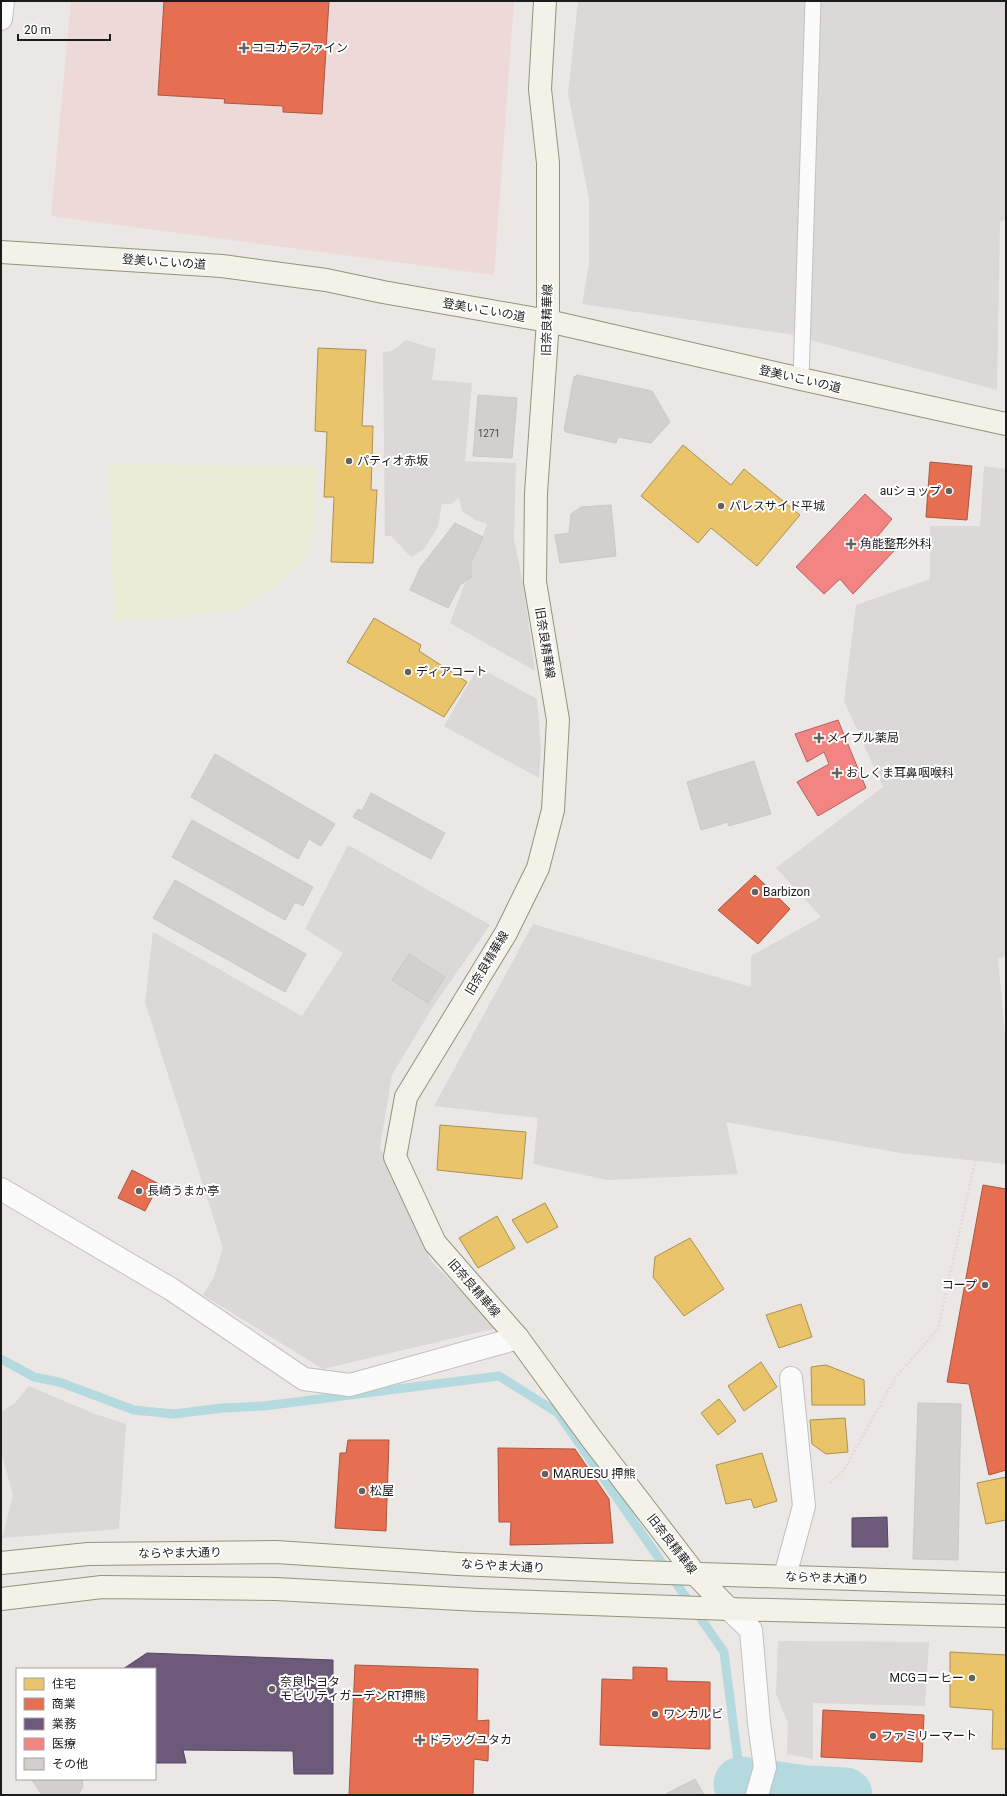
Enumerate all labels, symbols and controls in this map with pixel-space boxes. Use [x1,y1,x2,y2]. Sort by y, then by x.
scale bar [18,16,110,42]
text: 20 m [24,23,51,37]
place label: ココカラファイン [252,41,348,55]
marker: ココカラファイン [239,43,249,53]
street label: 登美いこいの道 [122,252,206,272]
street label: 旧奈良精華線 [539,284,555,356]
street label: 登美いこいの道 [441,296,527,324]
street label: 登美いこいの道 [757,363,843,395]
house number: 1271 [478,428,500,439]
place label: パティオ赤坂 [357,454,428,468]
marker: パティオ赤坂 [344,456,354,466]
place label: auショップ [880,484,941,498]
marker: auショップ [944,486,954,496]
place label: パレスサイド平城 [729,499,825,513]
marker: パレスサイド平城 [716,501,726,511]
place label: 角能整形外科 [860,537,932,551]
marker: 角能整形外科 [845,538,857,550]
street label: 旧奈良精華線 [532,606,558,680]
place label: ディアコート [416,665,487,679]
marker: ディアコート [403,667,413,677]
place label: メイプル薬局 [827,731,899,745]
marker: メイプル薬局 [814,733,824,743]
place label: おしくま耳鼻咽喉科 [846,766,954,780]
marker: おしくま耳鼻咽喉科 [831,767,843,779]
place label: Barbizon [763,885,810,899]
marker: Barbizon [750,887,760,897]
street label: 旧奈良精華線 [462,929,512,997]
place label: 長崎うまか亭 [147,1184,219,1198]
marker: 長崎うまか亭 [134,1186,144,1196]
street label: 旧奈良精華線 [445,1256,503,1320]
place label: コープ [942,1278,977,1292]
marker: コープ [980,1280,990,1290]
place label: MARUESU 押熊 [553,1467,635,1481]
marker: MARUESU 押熊 [540,1469,550,1479]
place label: 松屋 [370,1484,394,1498]
marker: 松屋 [357,1486,367,1496]
street label: 旧奈良精華線 [644,1511,700,1577]
street label: ならやま大通り [138,1545,222,1561]
street label: ならやま大通り [461,1557,545,1575]
street label: ならやま大通り [785,1570,869,1586]
legend [16,1668,156,1780]
place label: MCGコーヒー [890,1671,964,1685]
marker: MCGコーヒー [967,1673,977,1683]
place label: 奈良トヨタ モビリティガーデンRT押熊 [280,1675,425,1703]
text: 住宅 [52,1677,76,1691]
marker: 奈良トヨタ モビリティガーデンRT押熊 [267,1684,277,1694]
text: 商業 [52,1697,76,1711]
place label: ワンカルビ [663,1707,723,1721]
marker: ワンカルビ [650,1709,660,1719]
text: 業務 [52,1717,76,1731]
place label: ファミリーマート [881,1729,977,1743]
marker: ファミリーマート [868,1731,878,1741]
place label: ドラッグユタカ [428,1733,512,1747]
marker: ドラッグユタカ [415,1735,425,1745]
text: 医療 [52,1737,76,1751]
text: その他 [52,1757,88,1771]

